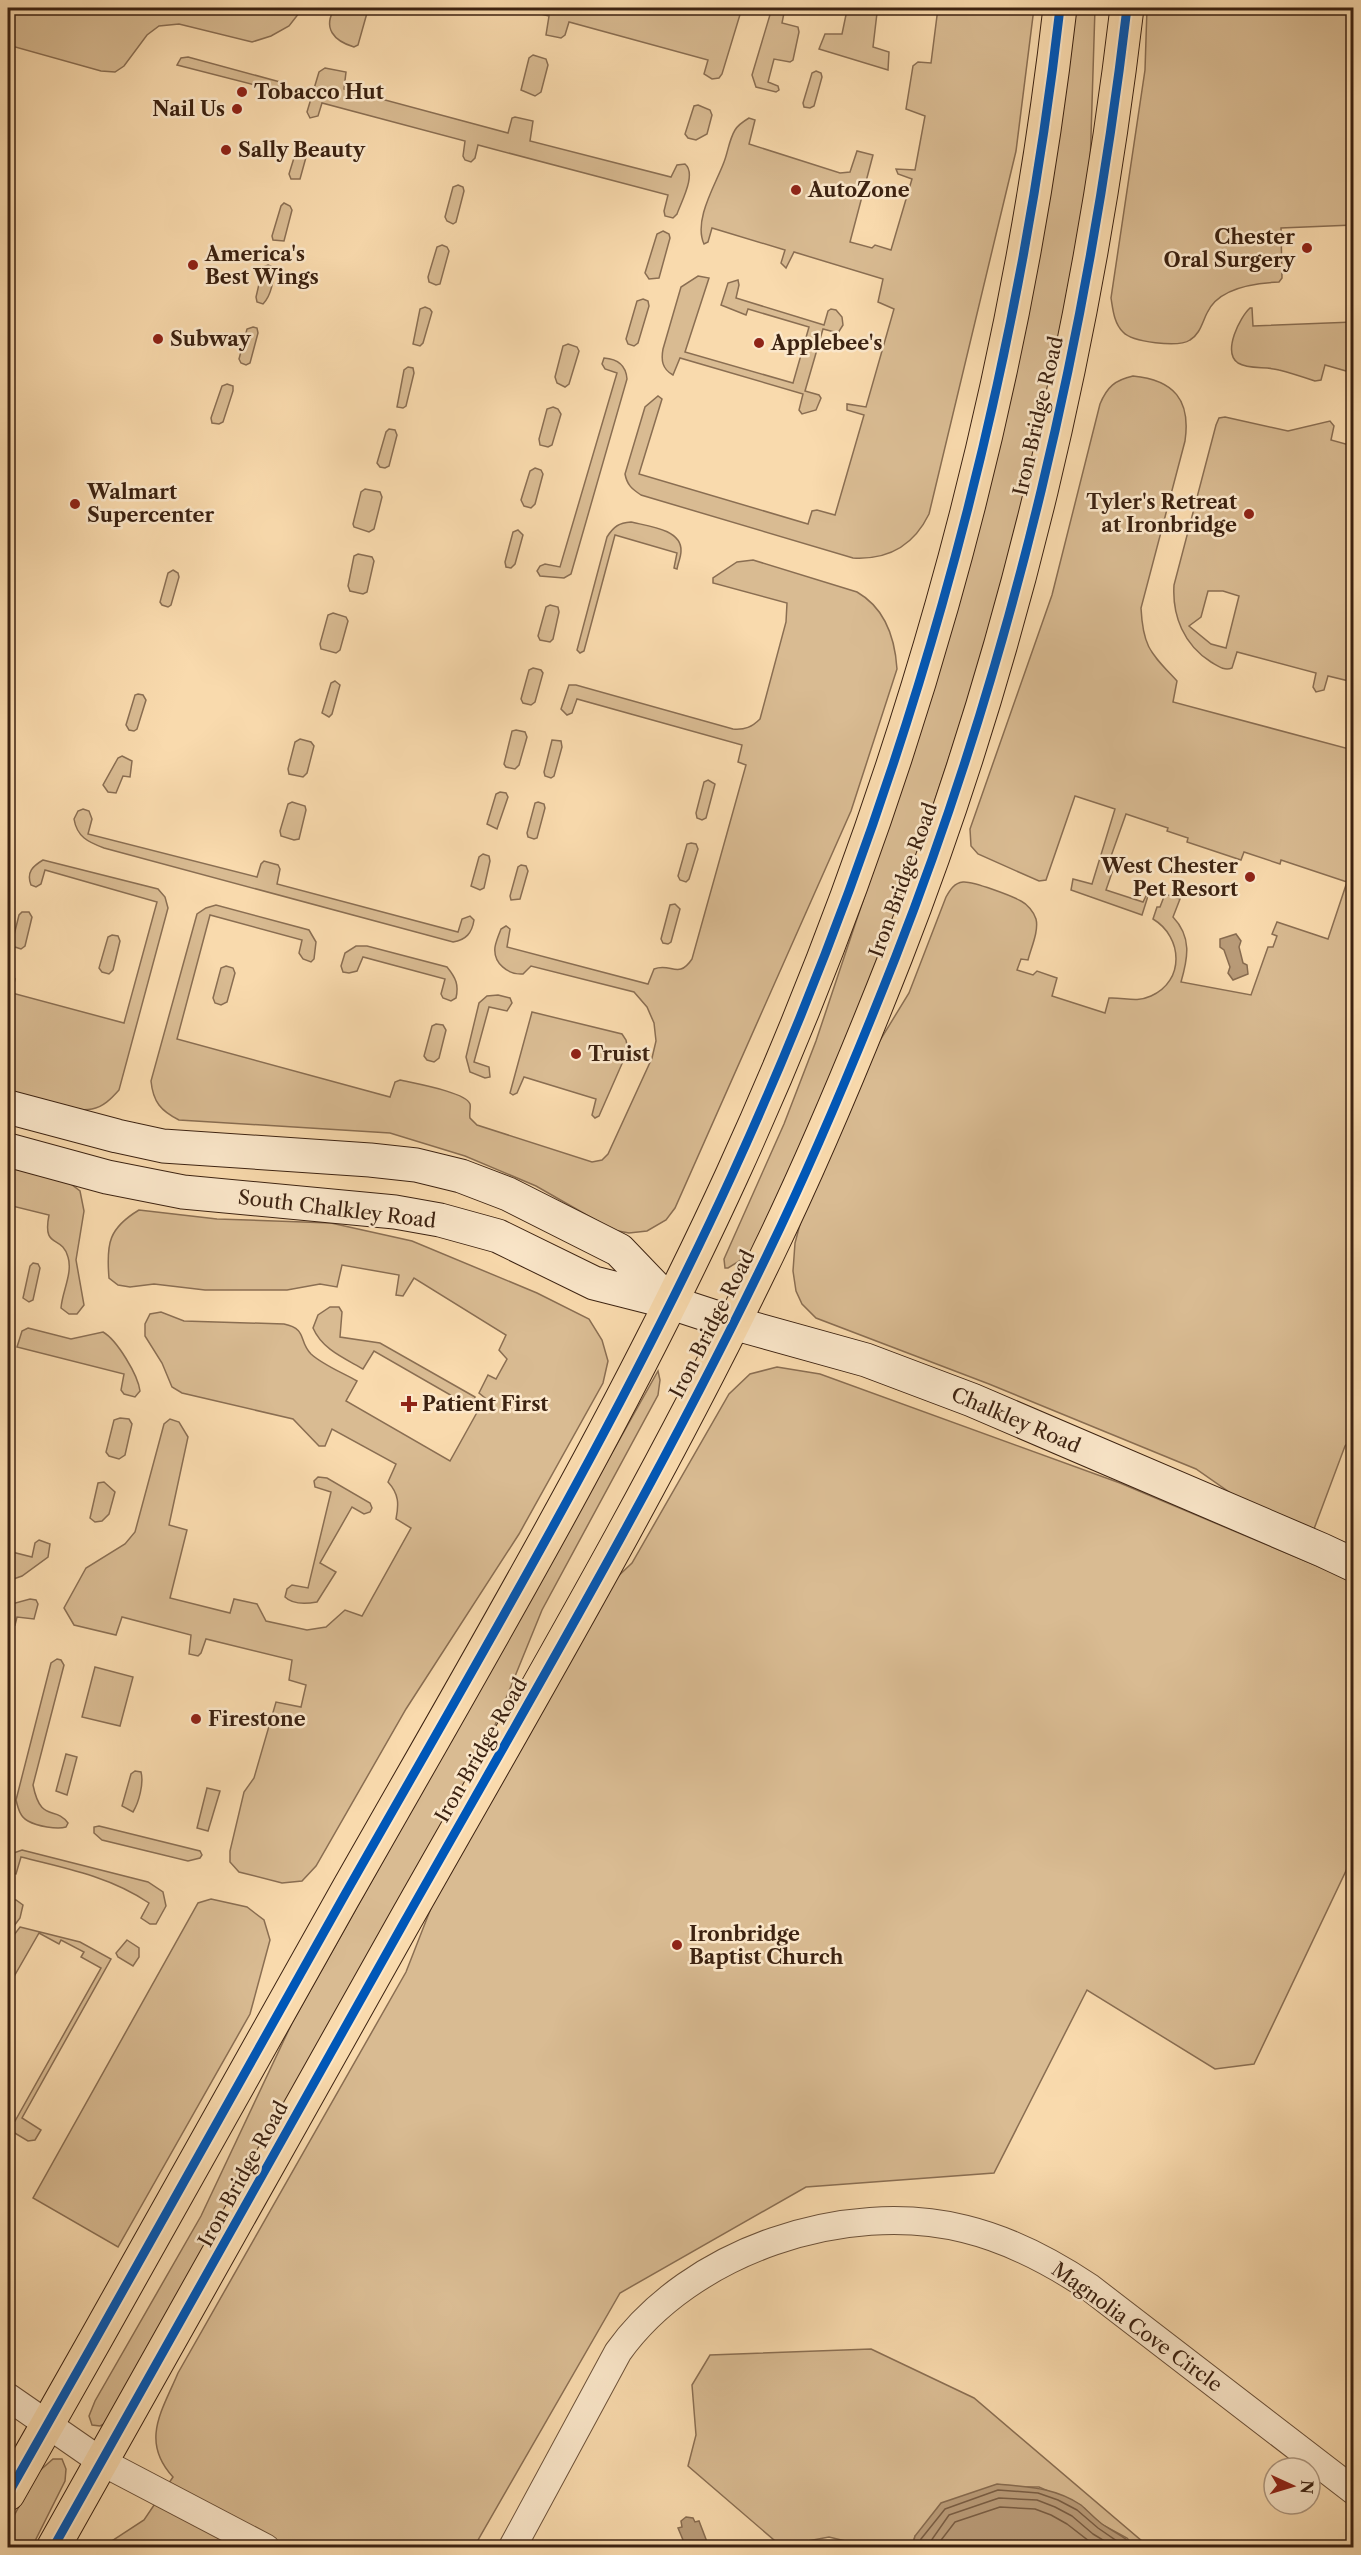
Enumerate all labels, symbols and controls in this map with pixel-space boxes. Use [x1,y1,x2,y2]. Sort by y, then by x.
place label: Tobacco Hut [254,80,384,104]
marker: Tobacco Hut [235,85,249,99]
place label: Nail Us [152,97,225,121]
marker: Nail Us [230,102,244,116]
place label: Sally Beauty [238,138,366,162]
marker: Sally Beauty [219,143,233,157]
place label: AutoZone [807,178,910,202]
marker: AutoZone [789,183,803,197]
place label: Chester Oral Surgery [1163,225,1296,272]
marker: Chester Oral Surgery [1300,241,1314,255]
place label: America's Best Wings [204,242,319,289]
marker: America's Best Wings [186,258,200,272]
place label: Subway [170,327,252,351]
place label: Applebee's [770,331,882,355]
marker: Subway [151,332,165,346]
street label: Iron Bridge Road [1008,334,1068,498]
marker: Applebee's [752,336,766,350]
place label: Walmart Supercenter [86,480,215,527]
place label: Tyler's Retreat at Ironbridge [1086,490,1237,537]
marker: Walmart Supercenter [68,497,82,511]
marker: Tyler's Retreat at Ironbridge [1242,507,1256,521]
street label: Iron Bridge Road [864,799,942,961]
place label: West Chester Pet Resort [1100,854,1238,901]
marker: West Chester Pet Resort [1243,870,1257,884]
place label: Truist [588,1042,650,1066]
marker: Truist [569,1047,583,1061]
street label: South Chalkley Road [237,1185,437,1233]
street label: Iron Bridge Road [664,1246,760,1402]
street label: Chalkley Road [948,1382,1084,1458]
place label: Patient First [422,1392,548,1416]
marker: Patient First [400,1395,418,1413]
street label: Iron Bridge Road [430,1673,532,1827]
place label: Firestone [208,1707,306,1731]
marker: Firestone [189,1712,203,1726]
place label: Ironbridge Baptist Church [689,1922,844,1969]
marker: Ironbridge Baptist Church [670,1938,684,1952]
street label: Iron Bridge Road [193,2097,293,2251]
street label: Magnolia Cove Circle [1047,2257,1227,2397]
north arrow [1262,2456,1322,2516]
text: N [1296,2479,1317,2495]

